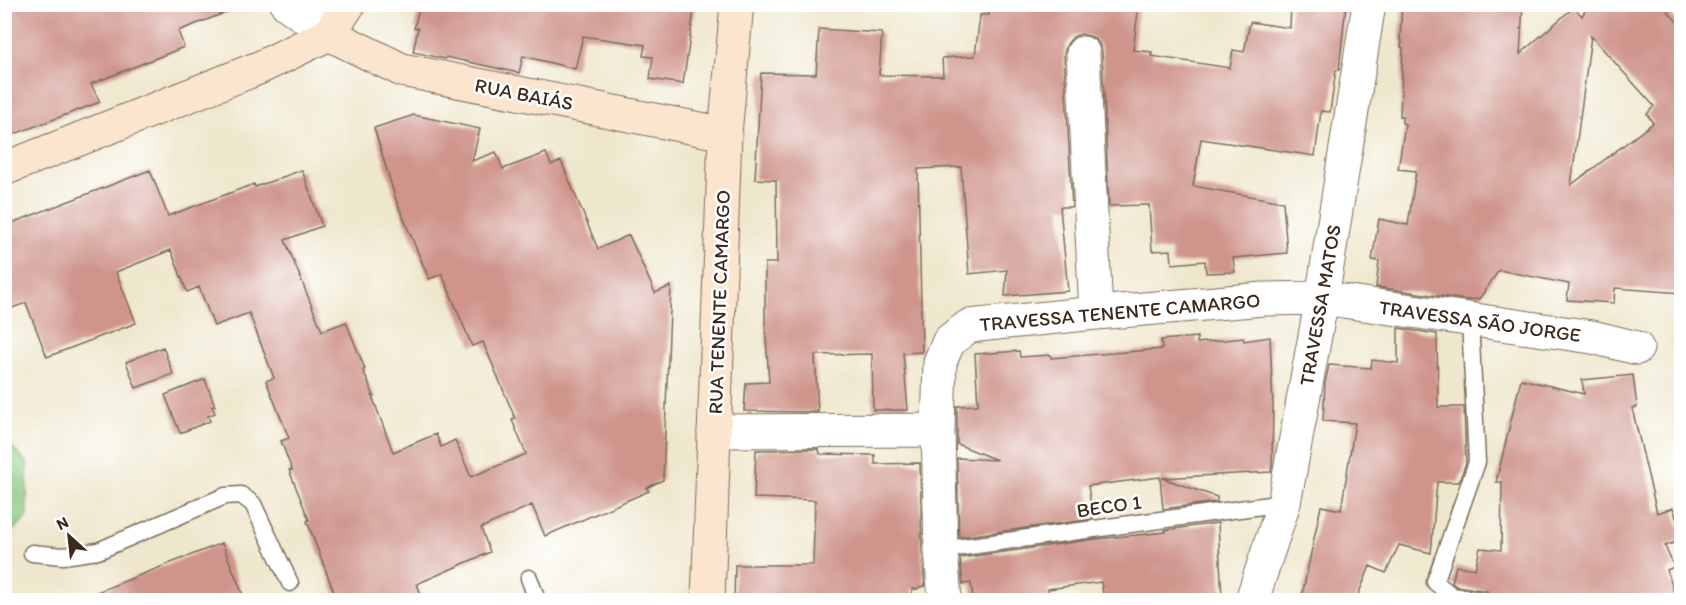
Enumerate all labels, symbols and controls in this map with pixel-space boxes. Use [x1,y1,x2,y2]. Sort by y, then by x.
street label: RUA BAIÁS [473,73,575,115]
street label: RUA TENENTE CAMARGO [703,189,735,415]
street label: TRAVESSA MATOS [1294,223,1346,387]
street label: TRAVESSA TENENTE CAMARGO [979,288,1261,336]
street label: TRAVESSA SÃO JORGE [1378,295,1582,347]
street label: BECO 1 [1075,490,1143,522]
north arrow [39,506,99,566]
text: N [53,512,72,534]

